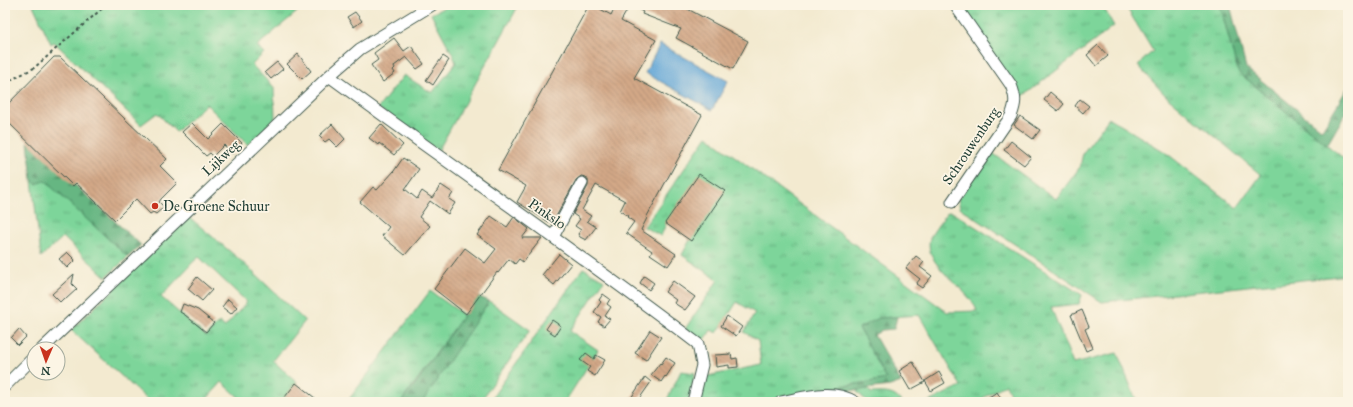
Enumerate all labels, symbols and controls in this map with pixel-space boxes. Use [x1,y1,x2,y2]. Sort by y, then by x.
street label: Schrouwenburg [939,104,1003,188]
street label: Lijkweg [199,136,244,180]
street label: Pinkslo [525,195,569,233]
place label: De Groene Schuur [163,198,270,215]
marker: De Groene Schuur [150,201,160,211]
north arrow [26,341,66,381]
text: N [40,364,51,377]

